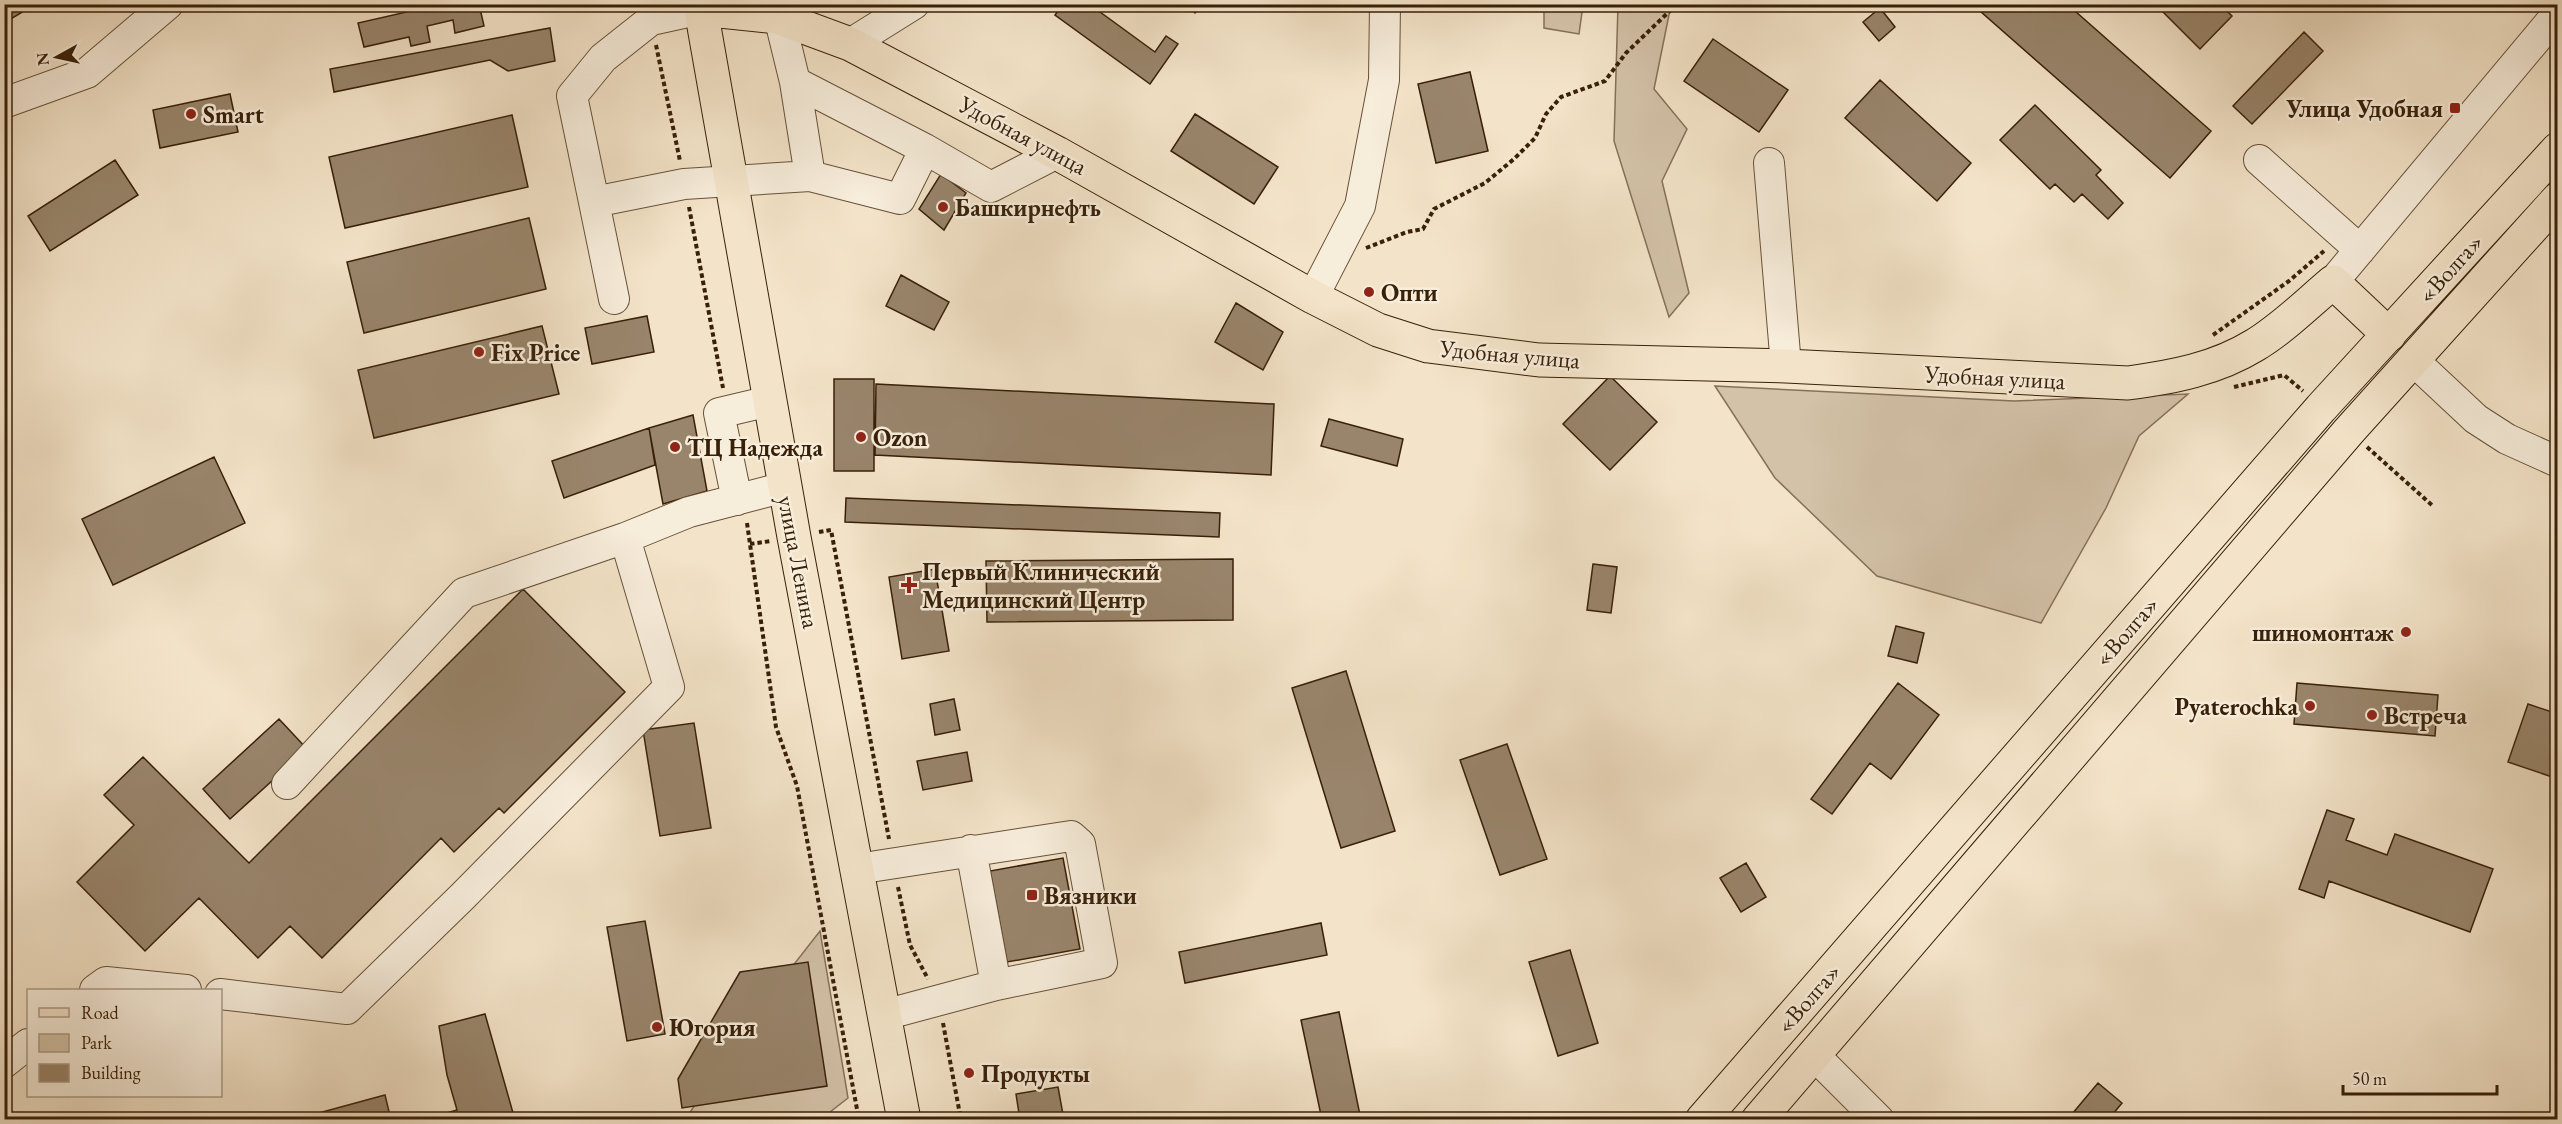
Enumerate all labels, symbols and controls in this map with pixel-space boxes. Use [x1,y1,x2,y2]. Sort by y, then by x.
north arrow [27,27,87,87]
text: N [31,51,54,67]
street label: Удобная улица [953,88,1093,182]
place label: Улица Удобная [2285,93,2443,124]
place label: Smart [203,99,264,130]
marker: Улица Удобная [2448,101,2462,115]
marker: Smart [184,107,198,121]
place label: Башкирнефть [955,192,1101,223]
marker: Башкирнефть [936,200,950,214]
street label: «Волга» [2411,227,2489,309]
place label: Опти [1381,277,1438,308]
marker: Опти [1362,285,1376,299]
street label: Удобная улица [1438,332,1582,376]
place label: Fix Price [491,337,580,368]
marker: Fix Price [472,345,486,359]
street label: Удобная улица [1923,358,2066,396]
place label: Ozon [873,422,928,453]
marker: Ozon [854,430,868,444]
place label: ТЦ Надежда [687,432,823,463]
marker: ТЦ Надежда [668,440,682,454]
street label: улица Ленина [771,493,827,631]
place label: Первый Клинический Медицинский Центр [922,556,1159,615]
marker: Первый Клинический Медицинский Центр [900,576,918,594]
street label: «Волга» [2087,589,2165,673]
place label: шиномонтаж [2252,617,2395,648]
marker: шиномонтаж [2399,625,2413,639]
place label: Pyaterochka [2175,691,2298,723]
marker: Pyaterochka [2303,699,2317,713]
place label: Встреча [2384,700,2467,731]
marker: Встреча [2365,708,2379,722]
place label: Вязники [1044,880,1137,911]
marker: Вязники [1025,888,1039,902]
street label: «Волга» [1769,956,1847,1040]
legend [27,989,222,1097]
text: Road [81,1001,120,1024]
place label: Югория [669,1012,756,1043]
marker: Югория [650,1020,664,1034]
text: Park [81,1031,112,1054]
place label: Продукты [981,1058,1090,1090]
scale bar [2343,1058,2498,1096]
text: Building [81,1061,141,1084]
marker: Продукты [962,1066,976,1080]
text: 50 m [2352,1067,2387,1090]

